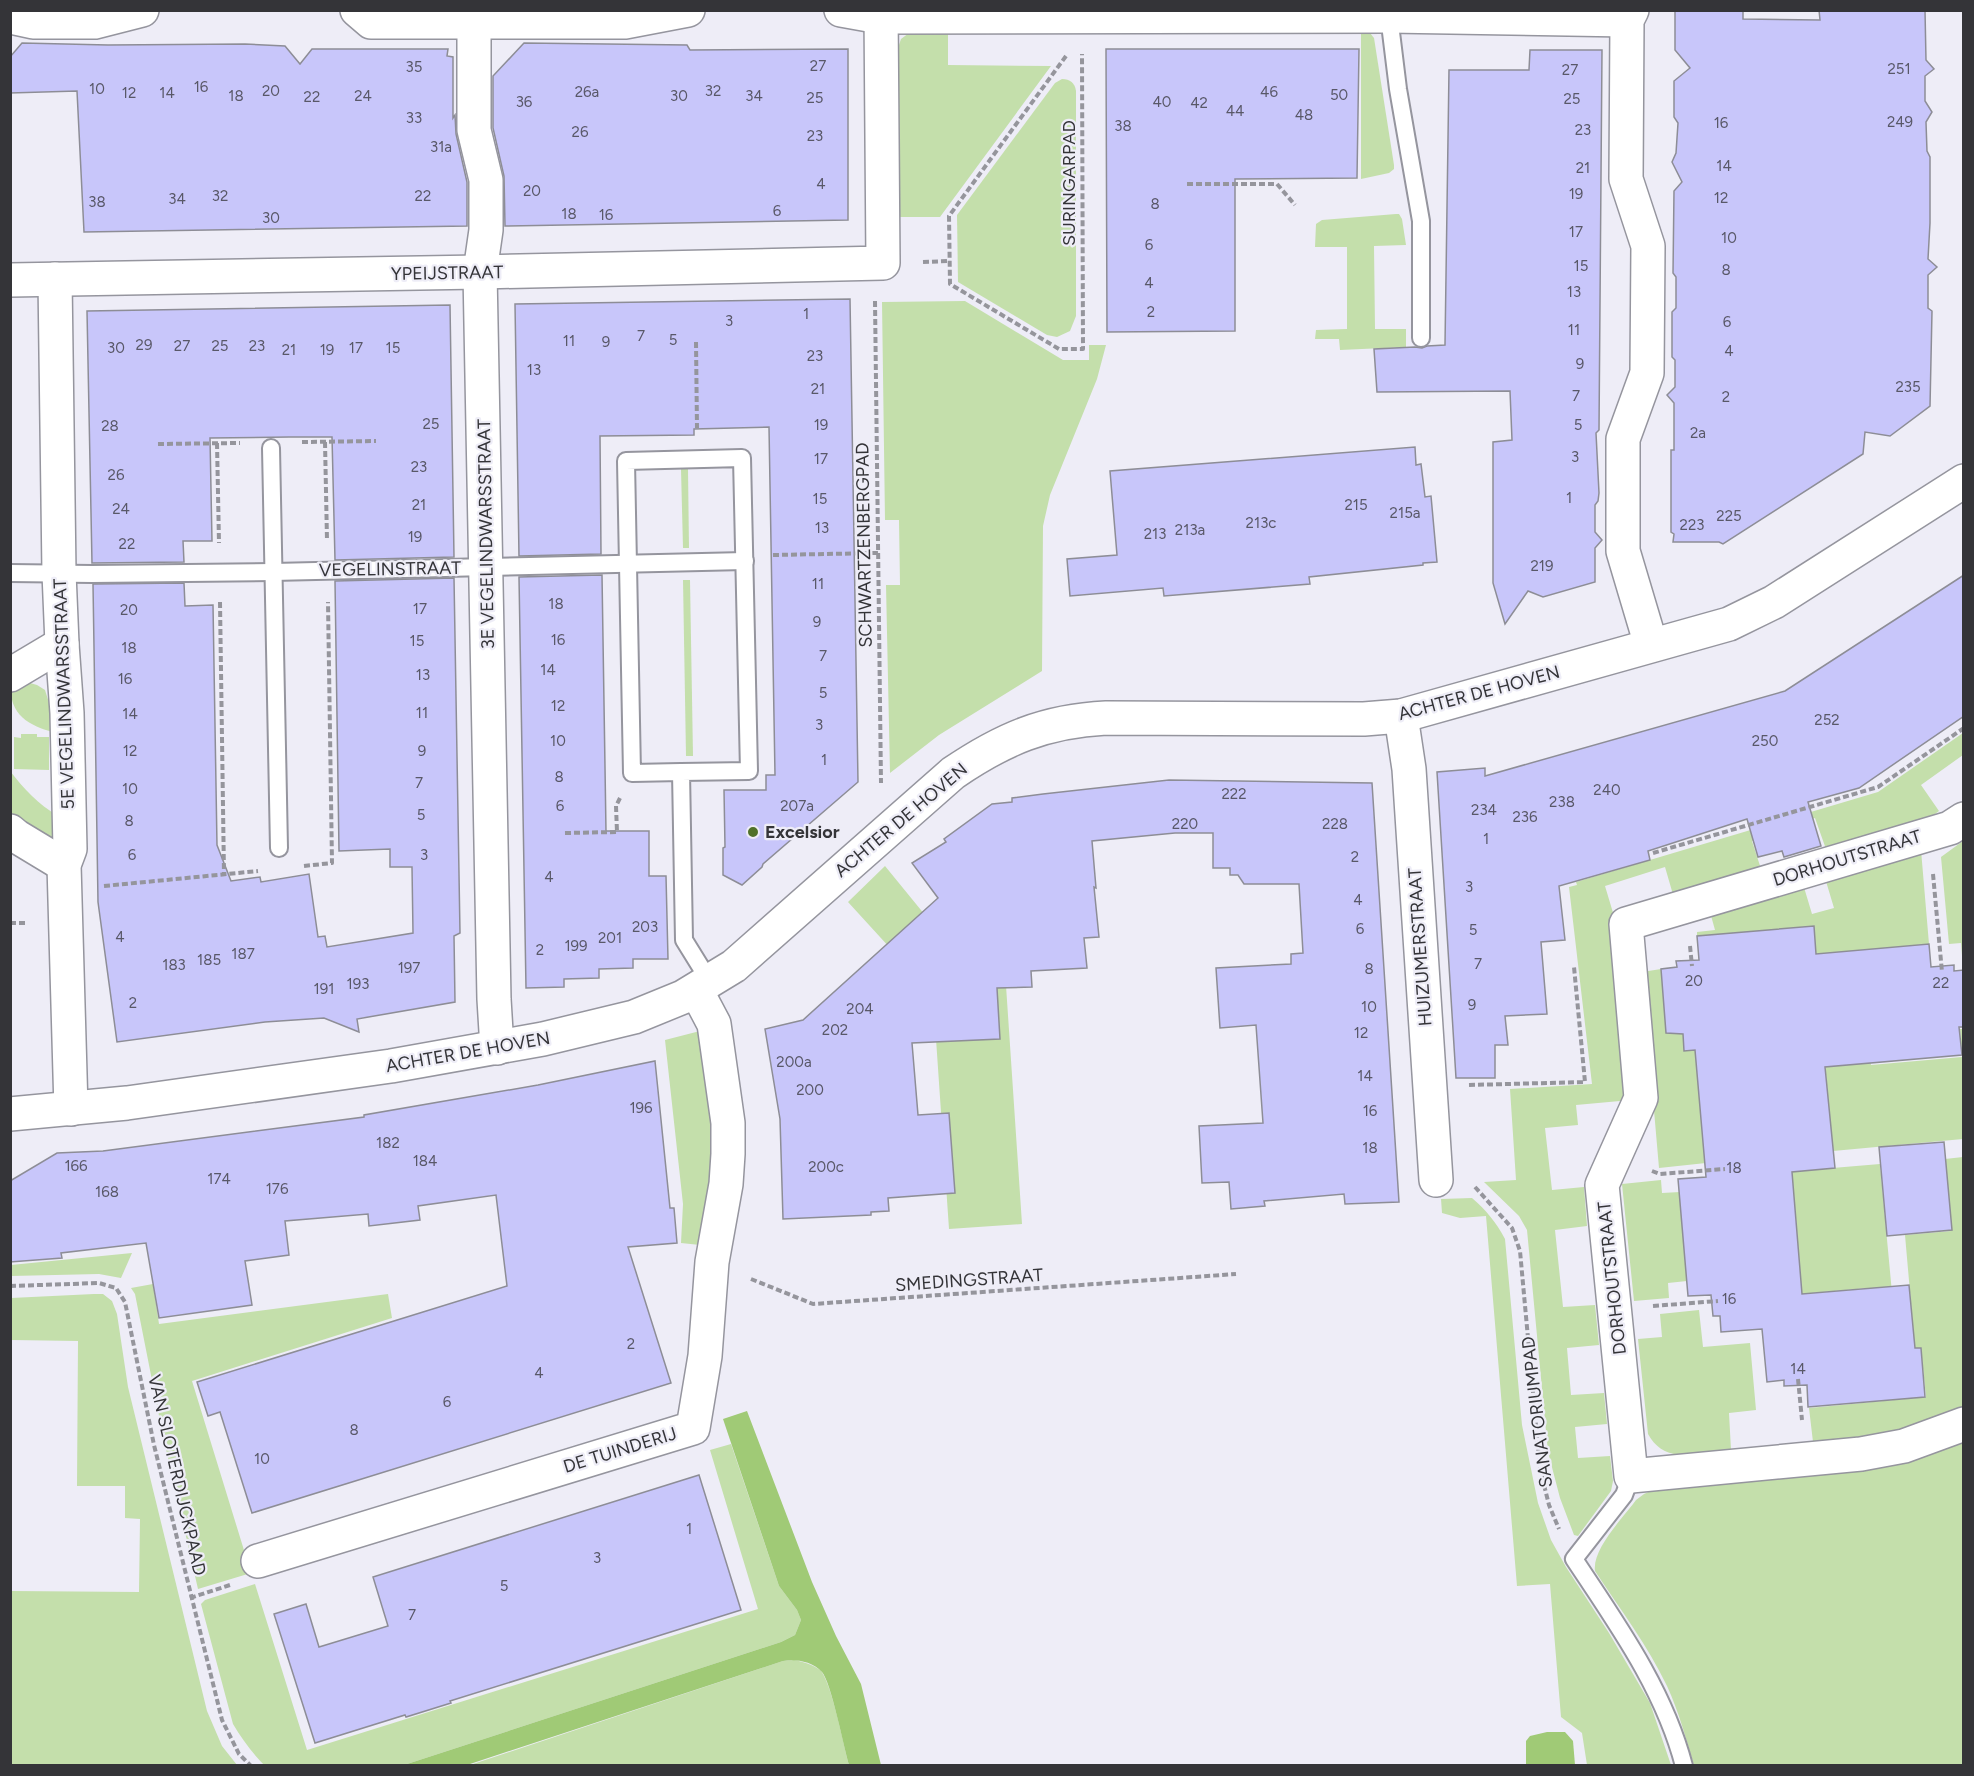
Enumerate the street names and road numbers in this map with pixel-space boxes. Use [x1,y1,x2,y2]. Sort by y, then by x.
street label: SURINGARPAD [1058,120,1080,246]
street label: YPEIJSTRAAT [391,261,503,285]
street label: 3E VEGELINDWARSSTRAAT [473,419,499,649]
street label: SCHWARTZENBERGPAD [851,442,877,648]
street label: VEGELINSTRAAT [319,557,461,581]
street label: 5E VEGELINDWARSSTRAAT [49,578,79,810]
street label: ACHTER DE HOVEN [1396,661,1562,725]
street label: ACHTER DE HOVEN [830,758,972,882]
street label: DORHOUTSTRAAT [1770,825,1924,891]
street label: HUIZUMERSTRAAT [1403,867,1437,1027]
street label: ACHTER DE HOVEN [384,1027,552,1077]
street label: DORHOUTSTRAAT [1593,1200,1631,1356]
street label: SMEDINGSTRAAT [894,1264,1044,1296]
street label: SANATORIUMPAD [1517,1335,1557,1489]
street label: VAN SLOTERDIJCKPAAD [143,1372,211,1578]
street label: DE TUINDERIJ [561,1422,679,1478]

